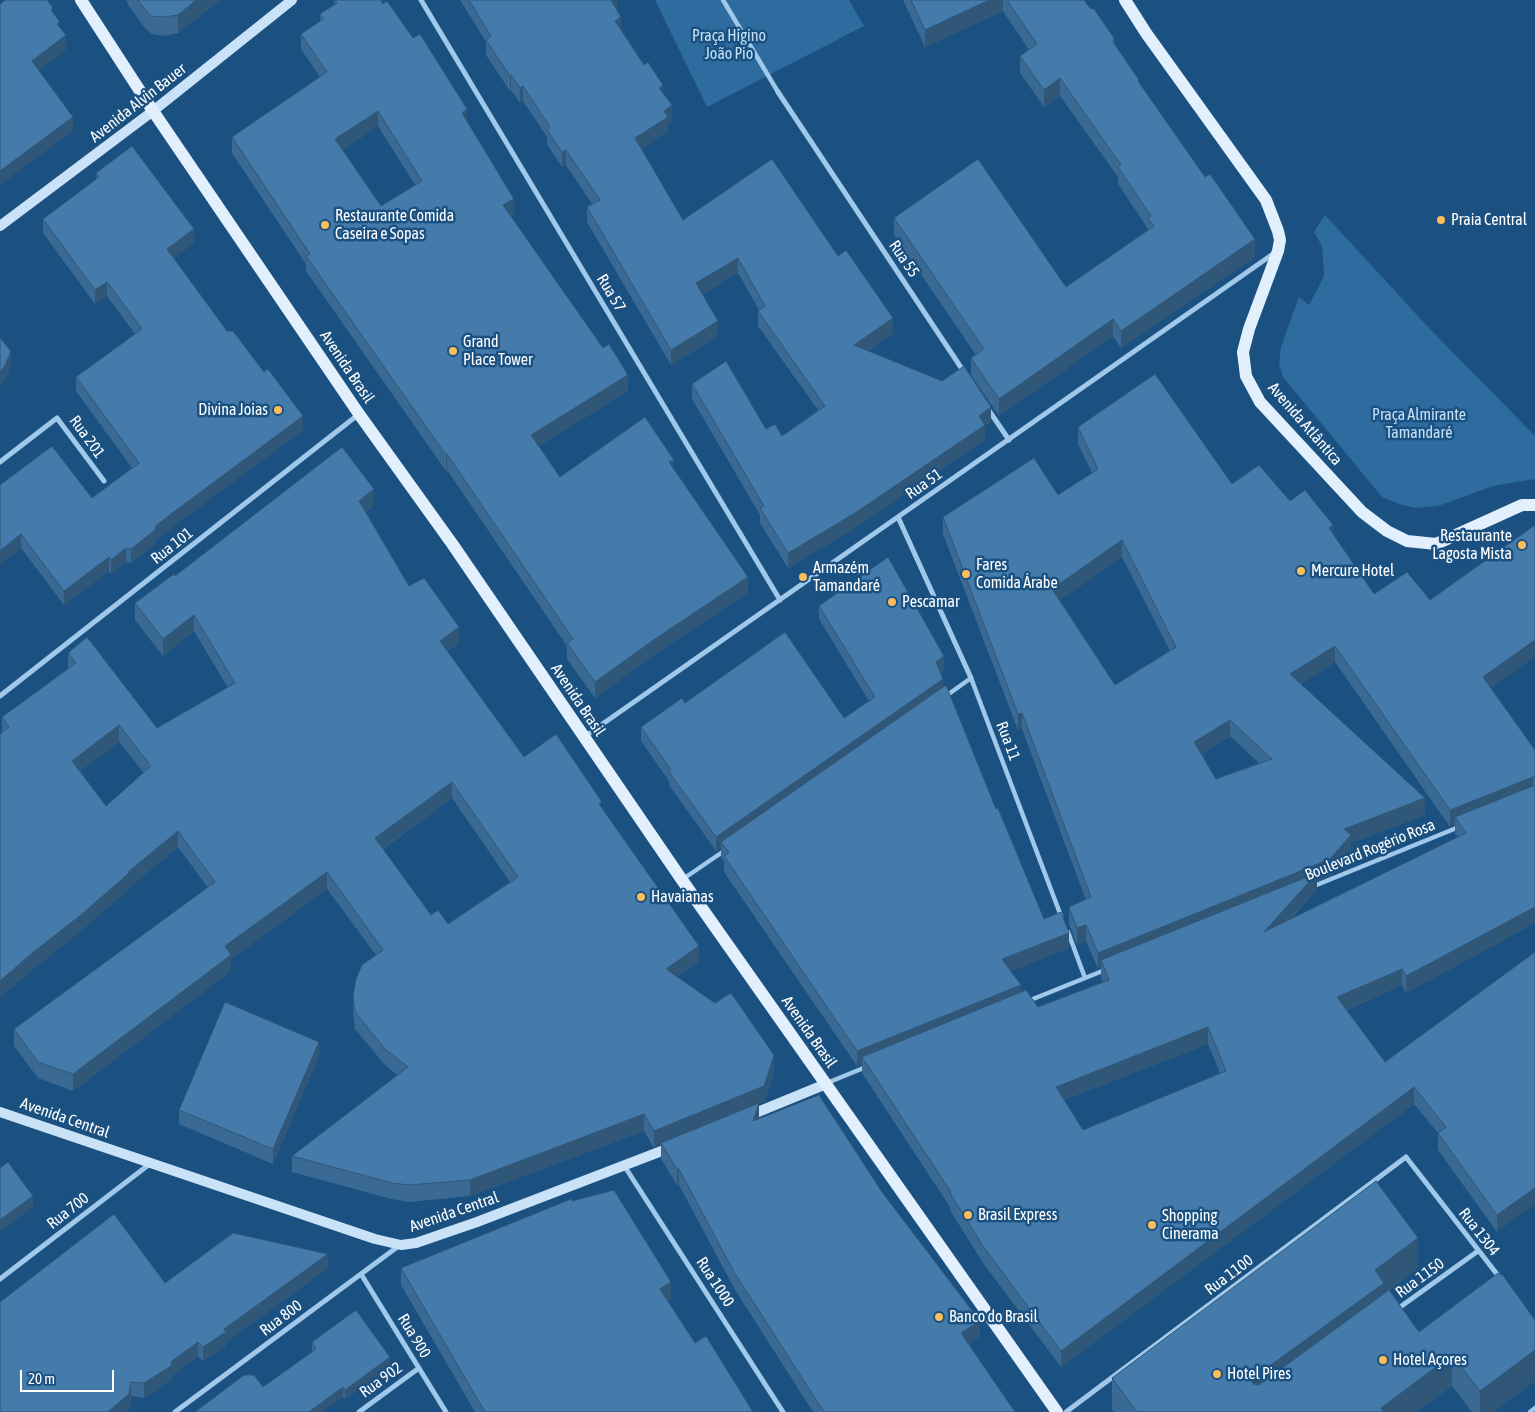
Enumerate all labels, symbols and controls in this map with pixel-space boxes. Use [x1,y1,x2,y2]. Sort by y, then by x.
park label: Praça Higino João Pio [692,26,766,64]
street label: Avenida Alvin Bauer [86,59,190,147]
place label: Restaurante Comida Caseira e Sopas [335,206,454,244]
place label: Praia Central [1451,210,1527,230]
marker: Praia Central [1435,214,1447,226]
marker: Restaurante Comida Caseira e Sopas [319,219,331,231]
street label: Rua 55 [885,237,923,281]
street label: Rua 57 [592,271,630,315]
street label: Avenida Brasil [316,327,378,407]
place label: Grand Place Tower [463,332,533,370]
marker: Grand Place Tower [447,345,459,357]
street label: Avenida Atlântica [1264,379,1346,469]
place label: Divina Joias [198,400,268,420]
marker: Divina Joias [272,404,284,416]
park label: Praça Almirante Tamandaré [1372,405,1466,443]
street label: Rua 201 [65,412,109,462]
street label: Rua 51 [902,465,946,503]
street label: Rua 101 [147,524,197,568]
place label: Restaurante Lagosta Mista [1432,526,1512,564]
marker: Restaurante Lagosta Mista [1516,539,1528,551]
place label: Fares Comida Árabe [976,555,1058,593]
place label: Armazém Tamandaré [813,558,880,596]
place label: Mercure Hotel [1311,561,1394,581]
marker: Mercure Hotel [1295,565,1307,577]
marker: Fares Comida Árabe [960,568,972,580]
marker: Armazém Tamandaré [797,571,809,583]
place label: Pescamar [902,592,960,612]
marker: Pescamar [886,596,898,608]
street label: Avenida Brasil [547,660,609,740]
street label: Rua 11 [992,719,1024,763]
street label: Boulevard Rogério Rosa [1302,815,1438,885]
place label: Havaianas [651,887,714,907]
marker: Havaianas [635,891,647,903]
street label: Avenida Brasil [777,992,841,1072]
street label: Avenida Central [18,1094,112,1142]
street label: Avenida Central [407,1188,501,1236]
street label: Rua 700 [43,1189,93,1233]
street label: Rua 1304 [1454,1204,1504,1260]
place label: Brasil Express [978,1205,1057,1225]
place label: Shopping Cinerama [1162,1206,1219,1244]
marker: Brasil Express [962,1209,974,1221]
marker: Shopping Cinerama [1146,1219,1158,1231]
street label: Rua 1100 [1201,1251,1257,1299]
street label: Rua 1000 [692,1254,738,1310]
street label: Rua 1150 [1392,1254,1448,1302]
street label: Rua 800 [256,1296,306,1340]
place label: Banco do Brasil [949,1307,1038,1327]
street label: Rua 900 [393,1311,435,1361]
marker: Banco do Brasil [933,1311,945,1323]
place label: Hotel Açores [1393,1350,1467,1370]
marker: Hotel Açores [1377,1354,1389,1366]
street label: Rua 902 [356,1358,406,1402]
scale bar [22,1360,116,1392]
place label: Hotel Pires [1227,1364,1291,1384]
marker: Hotel Pires [1211,1368,1223,1380]
text: 20 m [28,1370,55,1387]

